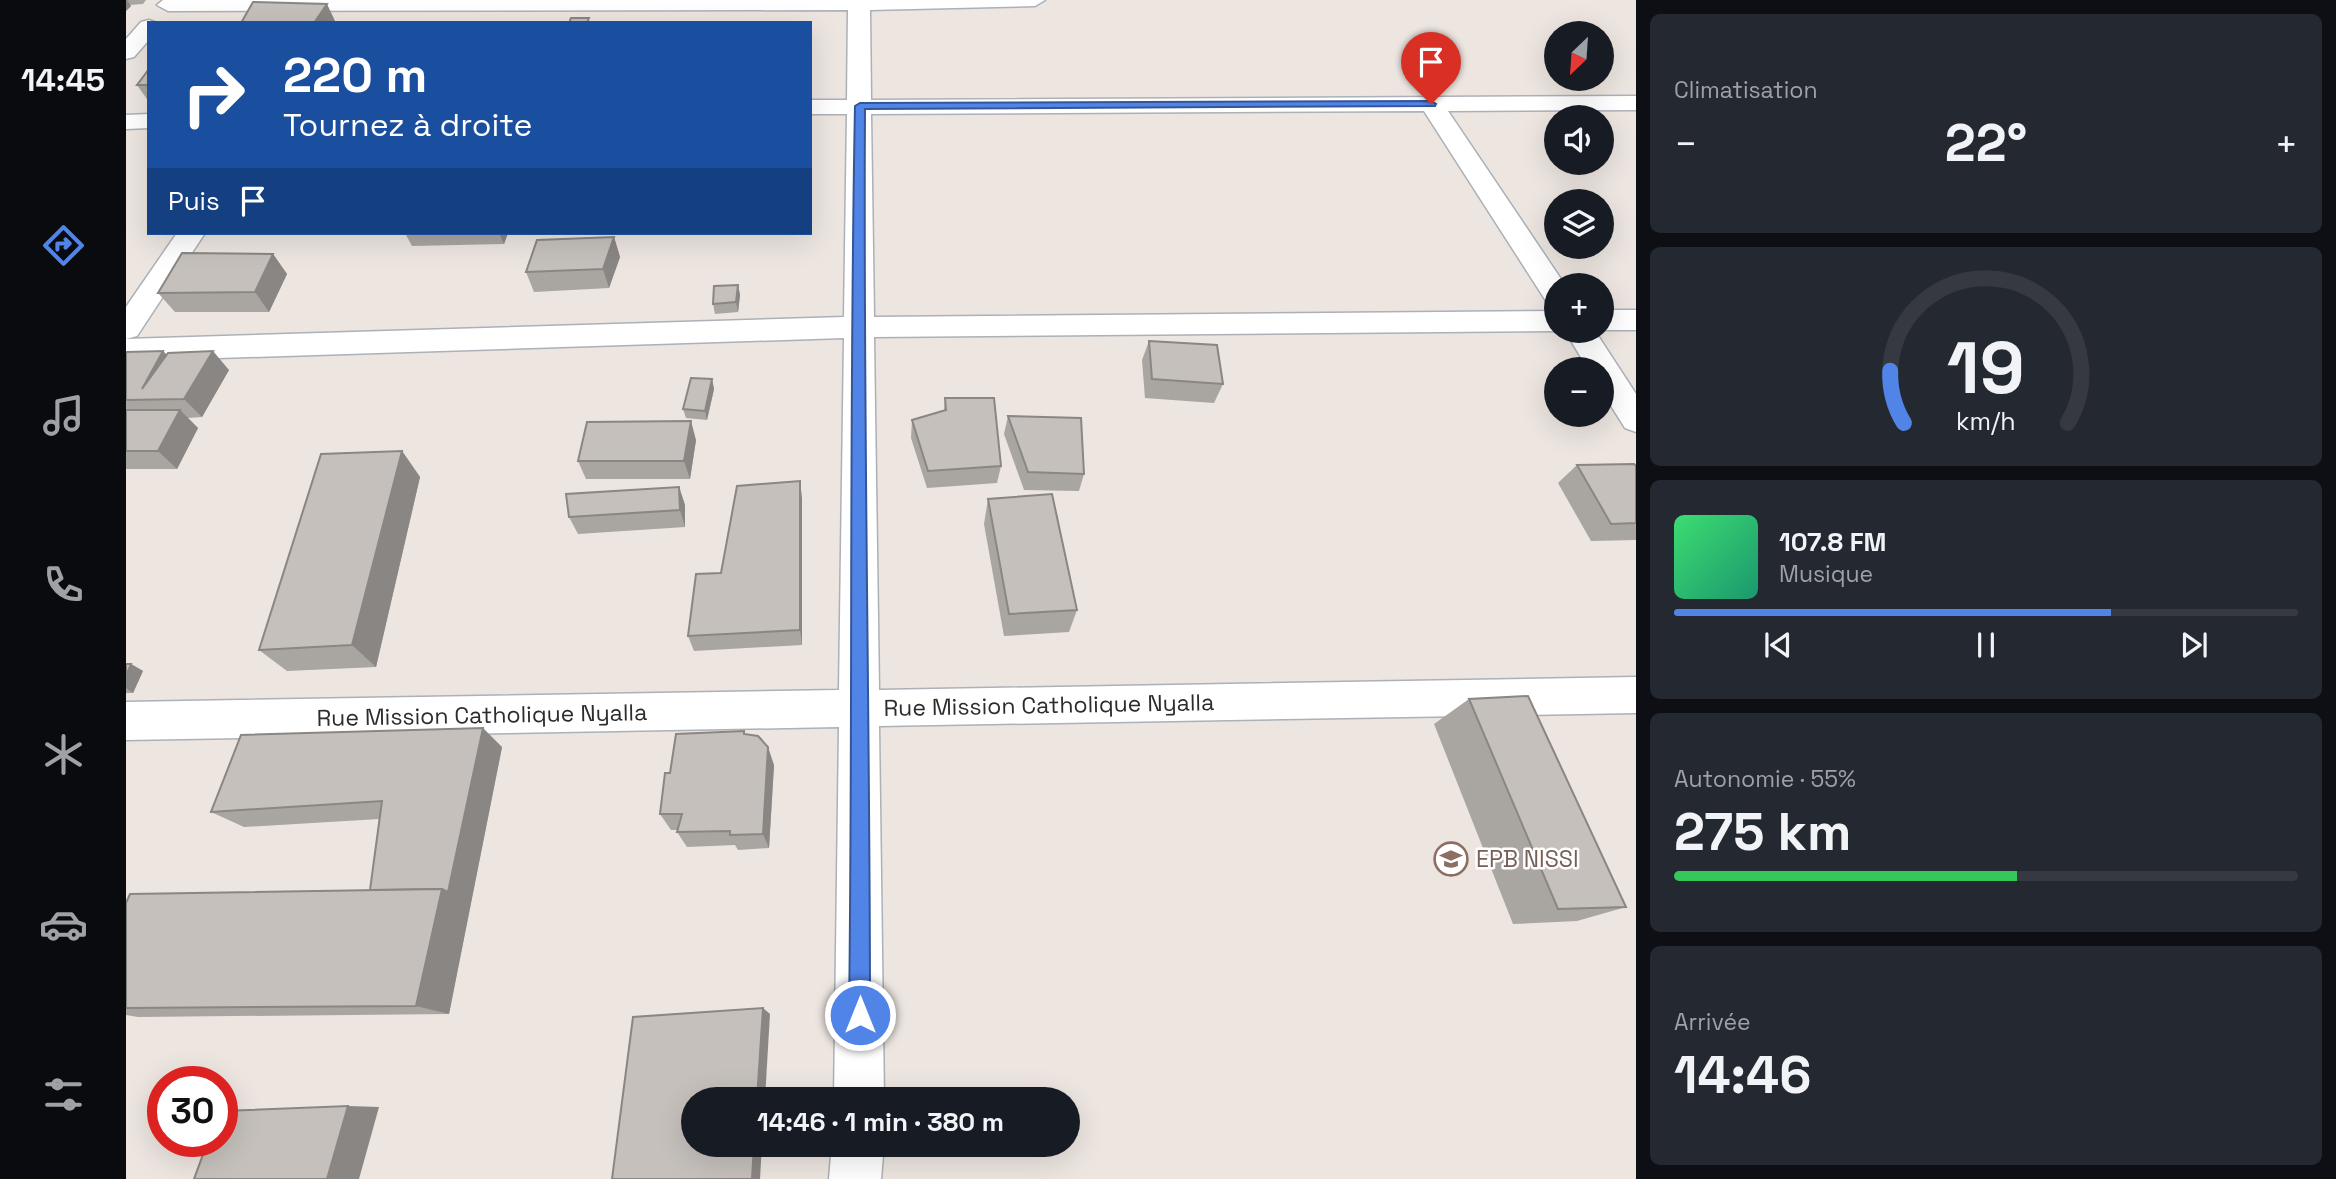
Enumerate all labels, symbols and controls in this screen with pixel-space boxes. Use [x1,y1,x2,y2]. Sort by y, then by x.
north arrow [1544,21,1614,91]
map controls [1544,21,1614,427]
pin [1401,32,1461,104]
icon: arrive [1412,43,1450,81]
text: 220 m [283,44,427,106]
icon: right [168,49,259,140]
text: 14:45 [21,60,105,100]
text: Climatisation [1674,75,1818,105]
text: Tournez à droite [283,105,532,145]
button: sound [1544,105,1614,175]
text: 22° [1945,110,2027,176]
text: − [1674,120,1698,168]
text: + [2274,120,2298,168]
icon: arrive [234,182,272,220]
text: Puis [168,184,220,218]
button: layers [1544,189,1614,259]
icon: directions [39,221,88,270]
button: + [1544,273,1614,343]
text: 19 [1947,321,2025,414]
button: − [1544,357,1614,427]
icon: music [39,391,88,440]
text: km/h [1956,404,2016,436]
text: 107.8 FM [1779,525,1886,559]
text: Musique [1779,559,1873,589]
icon: phone [39,560,88,609]
icon: previous [1759,626,1797,664]
icon: pause [1967,626,2005,664]
icon: next [2175,626,2213,664]
street label: Rue Mission Catholique Nyalla [883,687,1215,723]
street label: Rue Mission Catholique Nyalla [316,697,648,733]
icon: climate [39,730,88,779]
text: Autonomie · 55% [1674,764,1856,794]
text: 275 km [1674,799,1851,865]
school or university icon: EPB NISSI [1432,840,1470,878]
place label: EPB NISSI [1476,844,1579,874]
icon: car [39,900,88,949]
position arrow [823,978,897,1052]
text: Arrivée [1674,1007,1751,1037]
text: 14:46 [1674,1042,1811,1108]
speed limit sign: 30 [147,1066,238,1157]
icon: filters [39,1070,88,1119]
text: 14:46 · 1 min · 380 m [757,1105,1004,1139]

